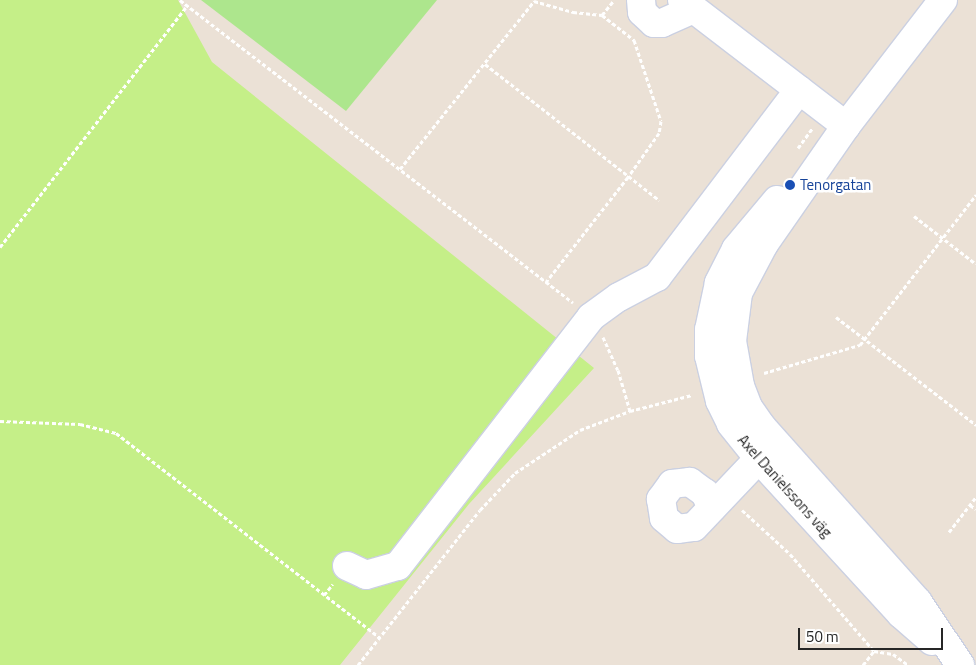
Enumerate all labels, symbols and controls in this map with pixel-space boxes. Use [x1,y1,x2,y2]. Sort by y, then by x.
place label: Tenorgatan [800,176,871,194]
marker: Tenorgatan [784,179,796,191]
street label: Axel Danielssons väg [734,431,836,541]
scale bar [801,618,946,650]
text: 50 m [806,625,839,648]

